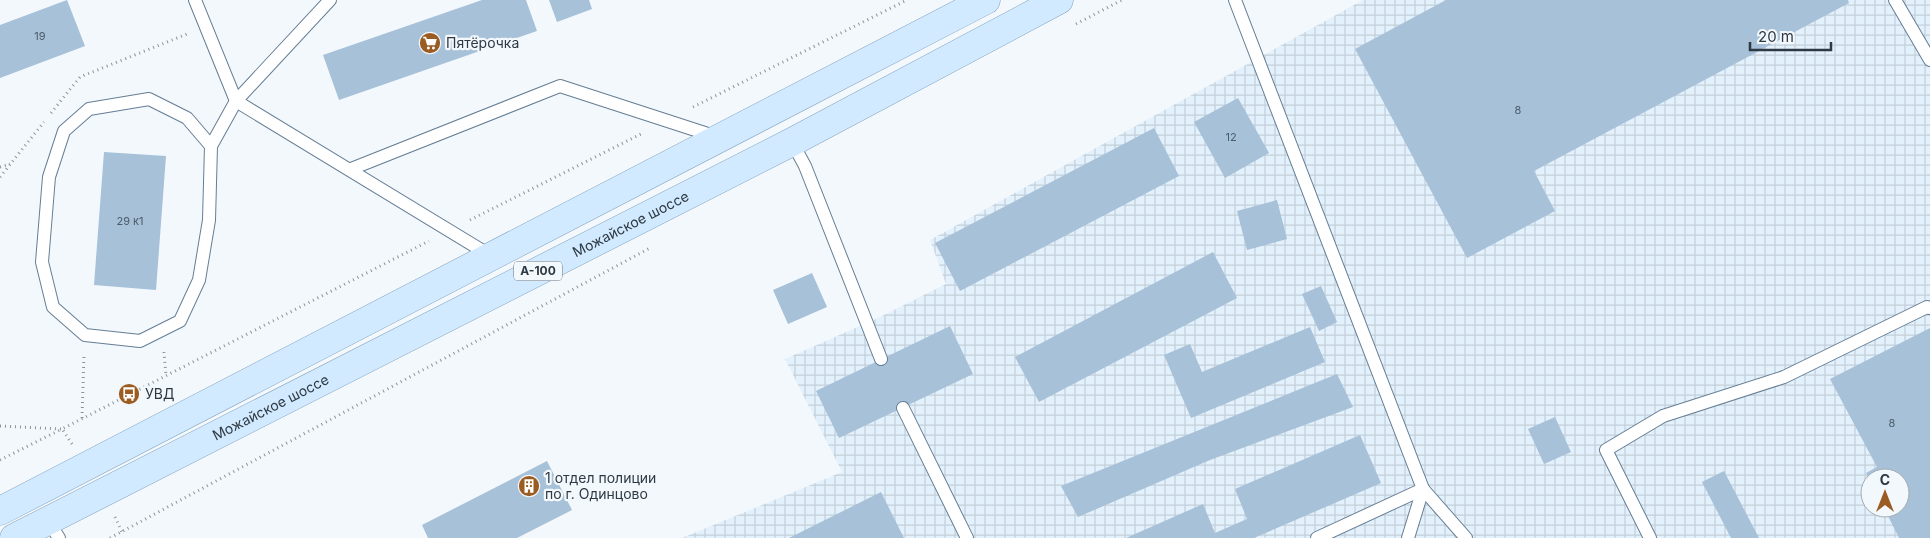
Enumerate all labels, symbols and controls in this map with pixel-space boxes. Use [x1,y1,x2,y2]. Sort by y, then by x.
scale bar [1750,20,1831,52]
text: 20 m [1758,27,1794,46]
house number: 19 [34,29,46,43]
supermarket icon: Пятёрочка [418,31,442,55]
place label: Пятёрочка [446,34,519,51]
house number: 8 [1515,103,1522,117]
house number: 12 [1225,130,1237,144]
street label: Можайское шоссе [570,187,691,260]
house number: 29 к1 [116,214,144,228]
road number: А-100 [514,262,562,280]
street label: Можайское шоссе [209,370,331,444]
bus stop icon: УВД [117,382,141,406]
place label: УВД [145,385,174,402]
house number: 8 [1889,416,1896,430]
north arrow [1860,468,1910,518]
place label: 1 отдел полиции по г. Одинцово [545,469,656,502]
text: С [1880,471,1890,488]
building icon: 1 отдел полиции по г. Одинцово [517,474,541,498]

